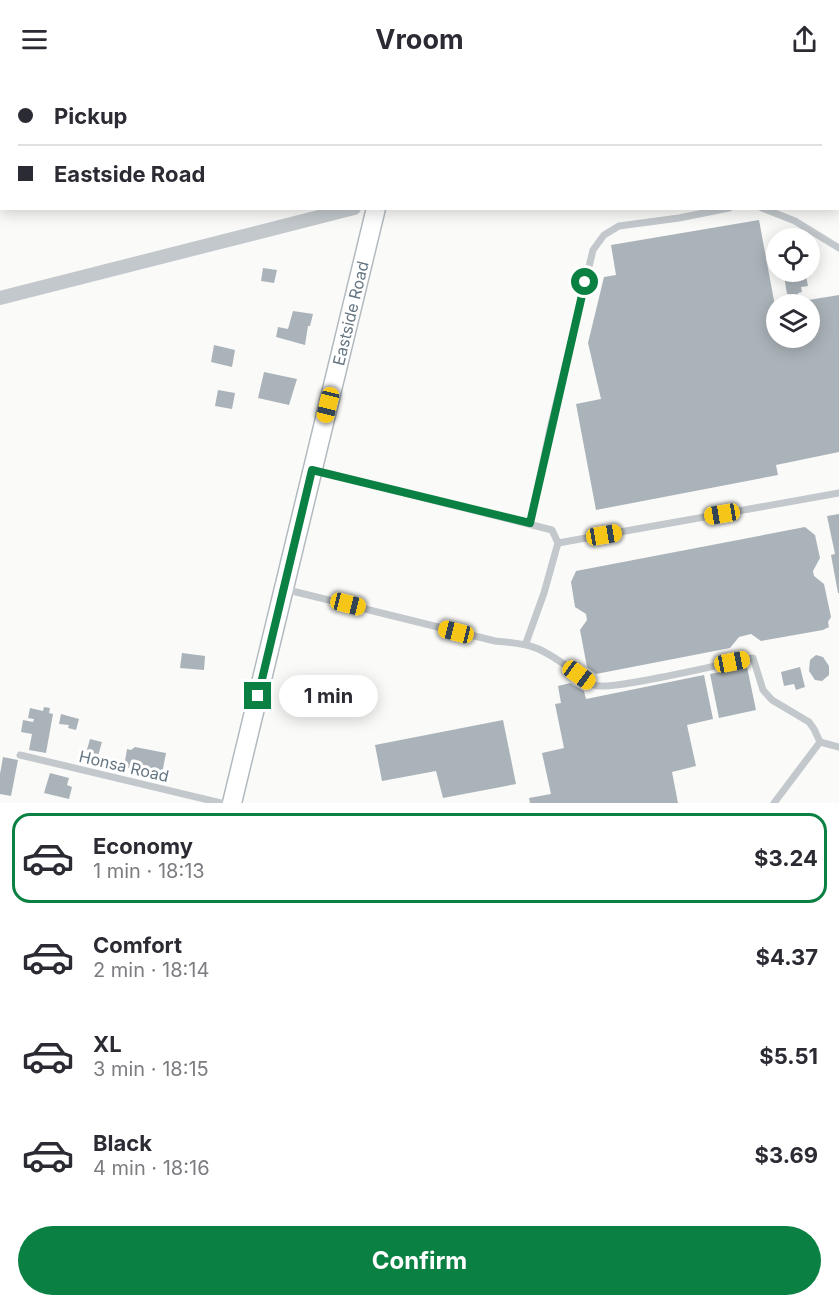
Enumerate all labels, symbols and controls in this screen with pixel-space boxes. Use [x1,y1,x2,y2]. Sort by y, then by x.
icon: menu [18,23,51,56]
text: Vroom [375,23,464,56]
icon: share [788,23,821,56]
text: Pickup [54,103,128,129]
text: Eastside Road [54,161,205,187]
map controls [766,228,820,348]
button: locate [766,228,820,282]
street label: Eastside Road [328,259,373,367]
route start [571,268,598,295]
button: layers [766,294,820,348]
car [315,385,341,425]
car [703,502,741,526]
car [585,523,623,547]
car [328,591,368,617]
car [436,619,476,645]
car [713,650,751,674]
car [559,657,599,693]
callout: 1 min [279,675,378,717]
route end [244,682,271,709]
text: 1 min [304,684,353,708]
street label: Honsa Road [77,746,171,786]
icon: car [21,831,75,885]
text: Economy [93,833,193,859]
text: $3.24 [754,845,818,871]
text: 1 min · 18:13 [93,859,205,883]
icon: car [21,930,75,984]
text: Comfort [93,932,182,958]
text: $4.37 [756,944,818,970]
text: 2 min · 18:14 [93,958,209,982]
icon: car [21,1029,75,1083]
text: XL [93,1031,122,1057]
text: $5.51 [759,1043,818,1069]
text: 3 min · 18:15 [93,1057,209,1081]
icon: car [21,1128,75,1182]
text: Black [93,1130,152,1156]
text: $3.69 [755,1142,818,1168]
text: 4 min · 18:16 [93,1156,210,1180]
button: Confirm [18,1226,821,1295]

